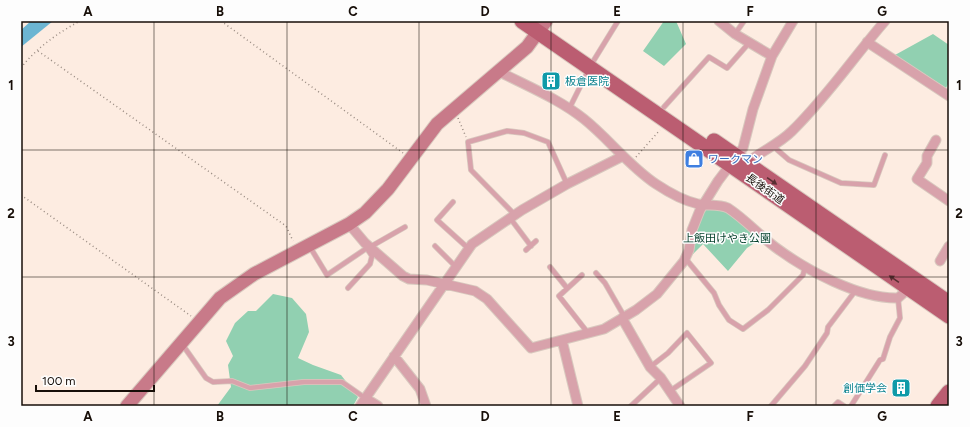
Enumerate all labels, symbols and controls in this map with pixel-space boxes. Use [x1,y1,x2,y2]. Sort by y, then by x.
text: A [83,4,93,19]
text: B [216,4,224,19]
text: C [348,4,358,19]
text: D [480,4,490,19]
text: E [613,4,621,19]
text: F [746,4,754,19]
text: G [877,4,887,19]
building icon: 板倉医院 [540,70,562,92]
place label: 板倉医院 [565,75,609,88]
text: 1 [8,78,14,93]
text: 1 [956,78,962,93]
shop icon: ワークマン [683,148,705,170]
place label: ワークマン [708,153,763,166]
street label: 長後街道 [743,171,787,207]
one-way arrow [767,177,778,185]
text: 2 [7,206,15,221]
text: 2 [955,206,963,221]
park label: 上飯田けやき公園 [683,232,771,245]
one-way arrow [888,275,899,283]
text: 3 [7,334,15,349]
text: 3 [955,334,963,349]
scale bar [36,367,154,393]
text: 100 m [42,374,76,388]
building icon: 創価学会 [890,377,912,399]
place label: 創価学会 [843,382,887,395]
text: A [83,409,93,424]
text: B [216,409,224,424]
text: C [348,409,358,424]
text: D [480,409,490,424]
text: E [613,409,621,424]
text: F [746,409,754,424]
text: G [877,409,887,424]

